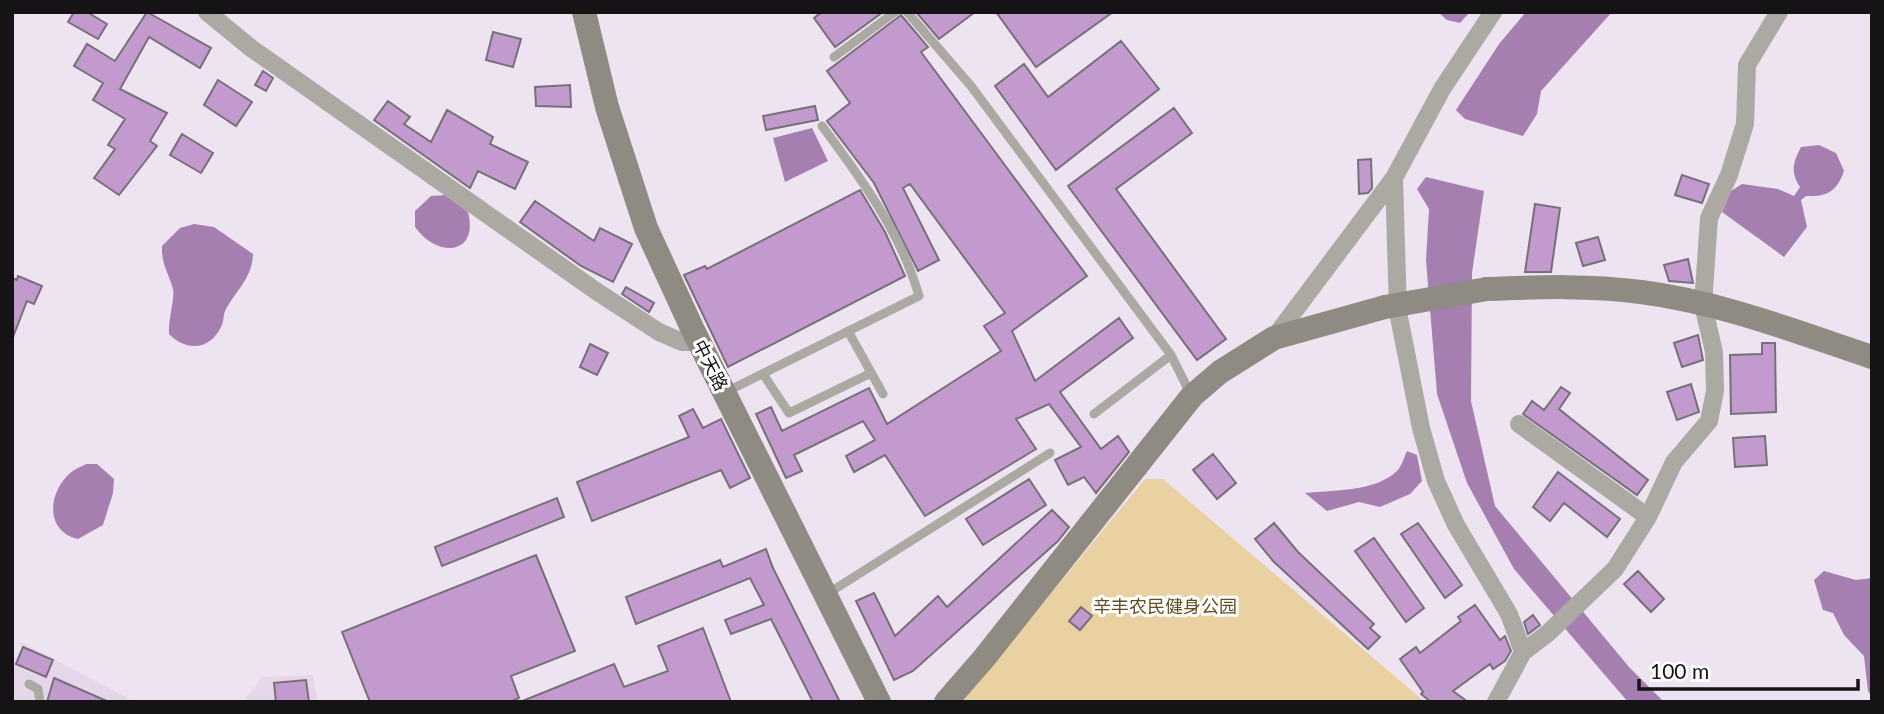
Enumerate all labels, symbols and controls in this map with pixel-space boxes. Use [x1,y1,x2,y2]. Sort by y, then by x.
street label: 中天路 [689,336,733,394]
park label: 辛丰农民健身公园 [1093,595,1237,617]
scale bar [1639,648,1858,692]
text: 100 m [1650,658,1709,683]

